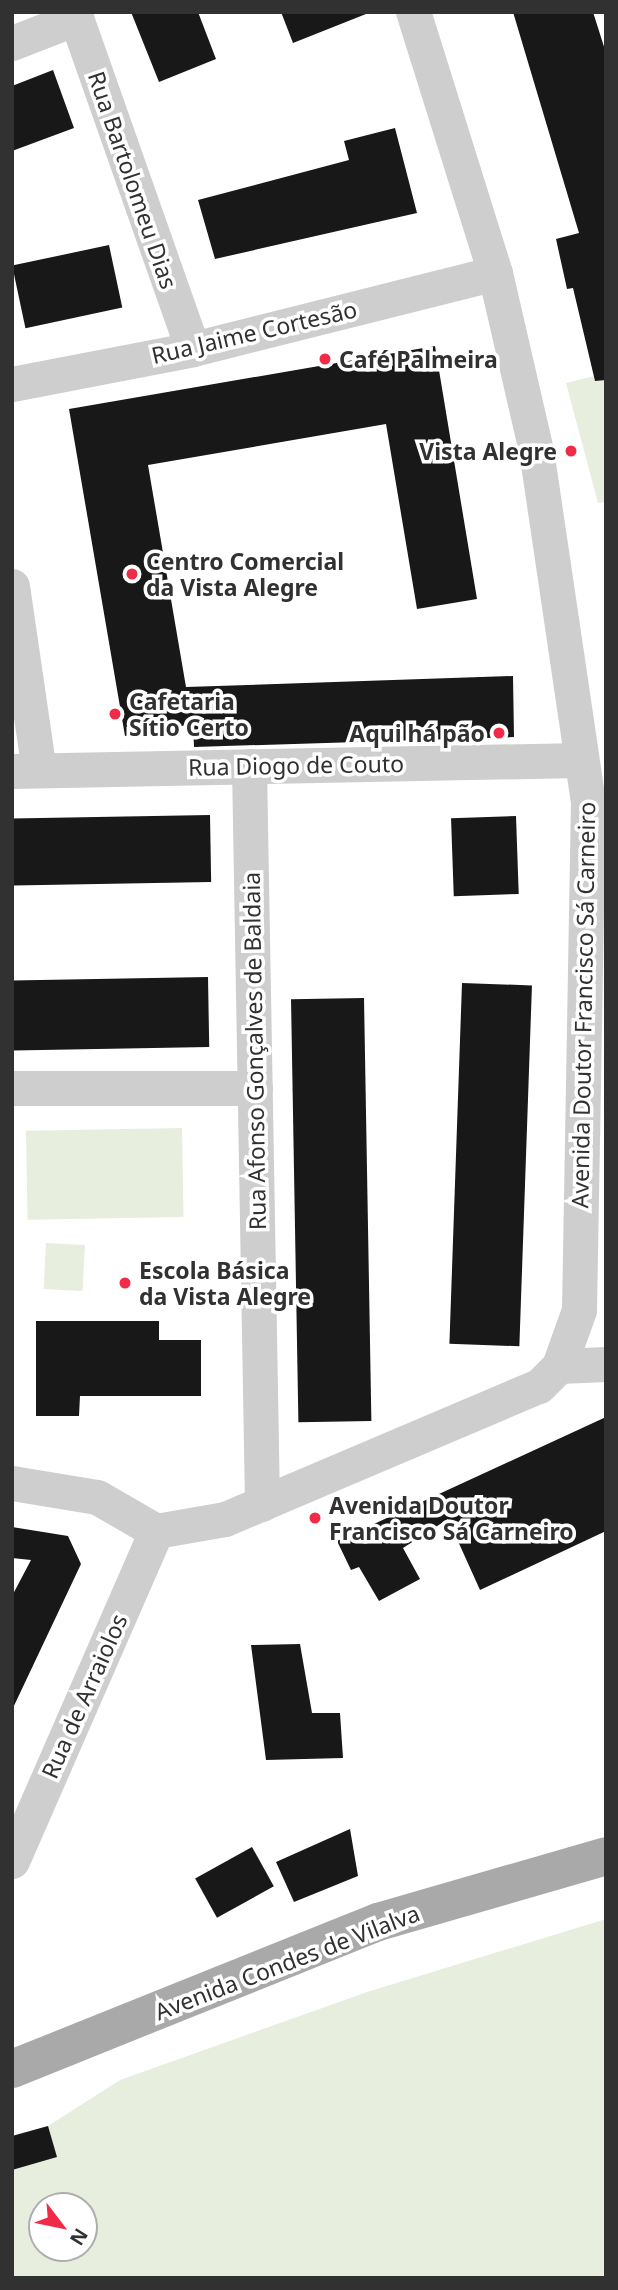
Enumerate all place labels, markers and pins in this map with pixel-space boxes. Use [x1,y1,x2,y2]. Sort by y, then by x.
place label: Café Palmeira [339,345,498,373]
marker: Café Palmeira [317,351,333,367]
place label: Vista Alegre [419,437,557,465]
marker: Vista Alegre [563,443,579,459]
place label: Centro Comercial da Vista Alegre [146,547,344,601]
marker: Centro Comercial da Vista Alegre [124,566,140,582]
place label: Cafetaria Sítio Certo [129,687,249,741]
marker: Cafetaria Sítio Certo [107,706,123,722]
place label: Aqui há pão [349,719,485,747]
marker: Aqui há pão [491,725,507,741]
place label: Escola Básica da Vista Alegre [139,1256,311,1310]
marker: Escola Básica da Vista Alegre [117,1275,133,1291]
place label: Avenida Doutor Francisco Sá Carneiro [329,1491,574,1545]
marker: Avenida Doutor Francisco Sá Carneiro [307,1510,323,1526]

